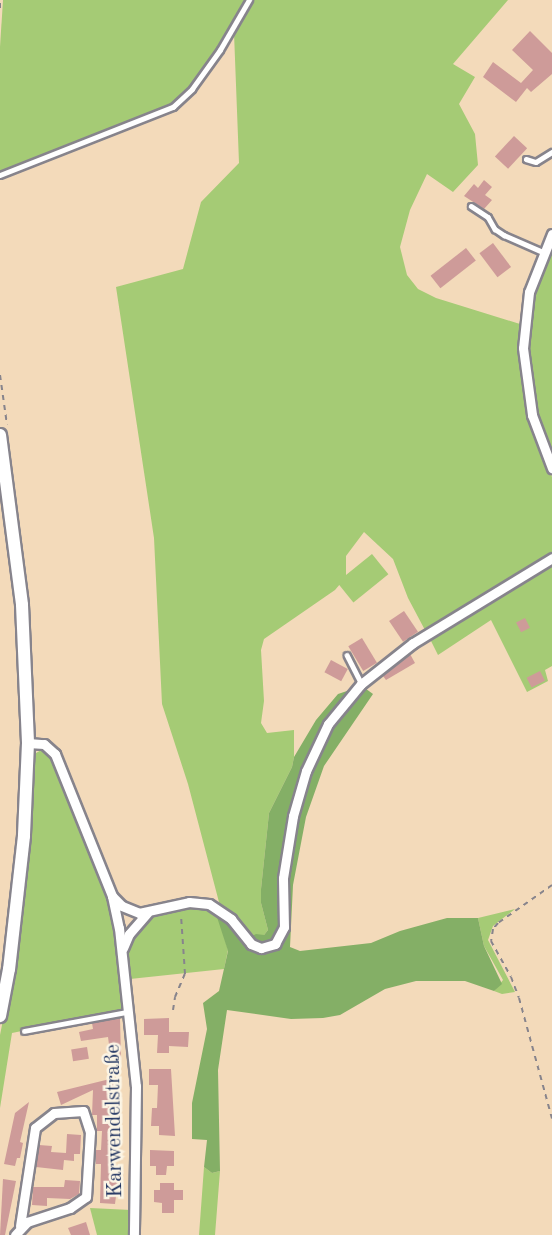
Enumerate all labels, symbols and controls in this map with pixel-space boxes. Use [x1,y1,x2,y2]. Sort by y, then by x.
street label: Karwendelstraße [101,1044,129,1198]

